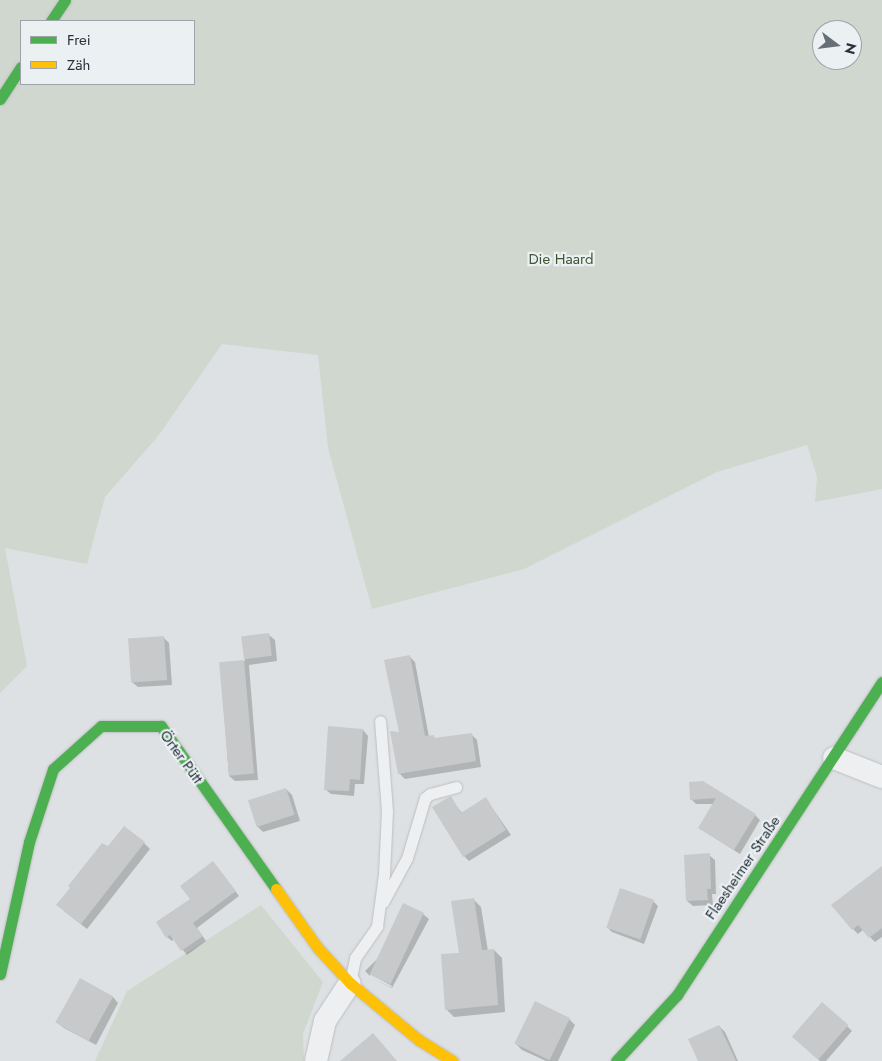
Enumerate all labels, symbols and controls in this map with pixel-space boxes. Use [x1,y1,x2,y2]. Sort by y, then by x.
legend [20,20,195,85]
north arrow [812,20,862,70]
text: Frei [67,29,91,51]
text: N [839,41,862,57]
text: Zäh [67,54,90,76]
park label: Die Haard [528,251,594,269]
street label: Örter Pütt [156,727,206,787]
street label: Flaesheimer Straße [702,813,784,923]

